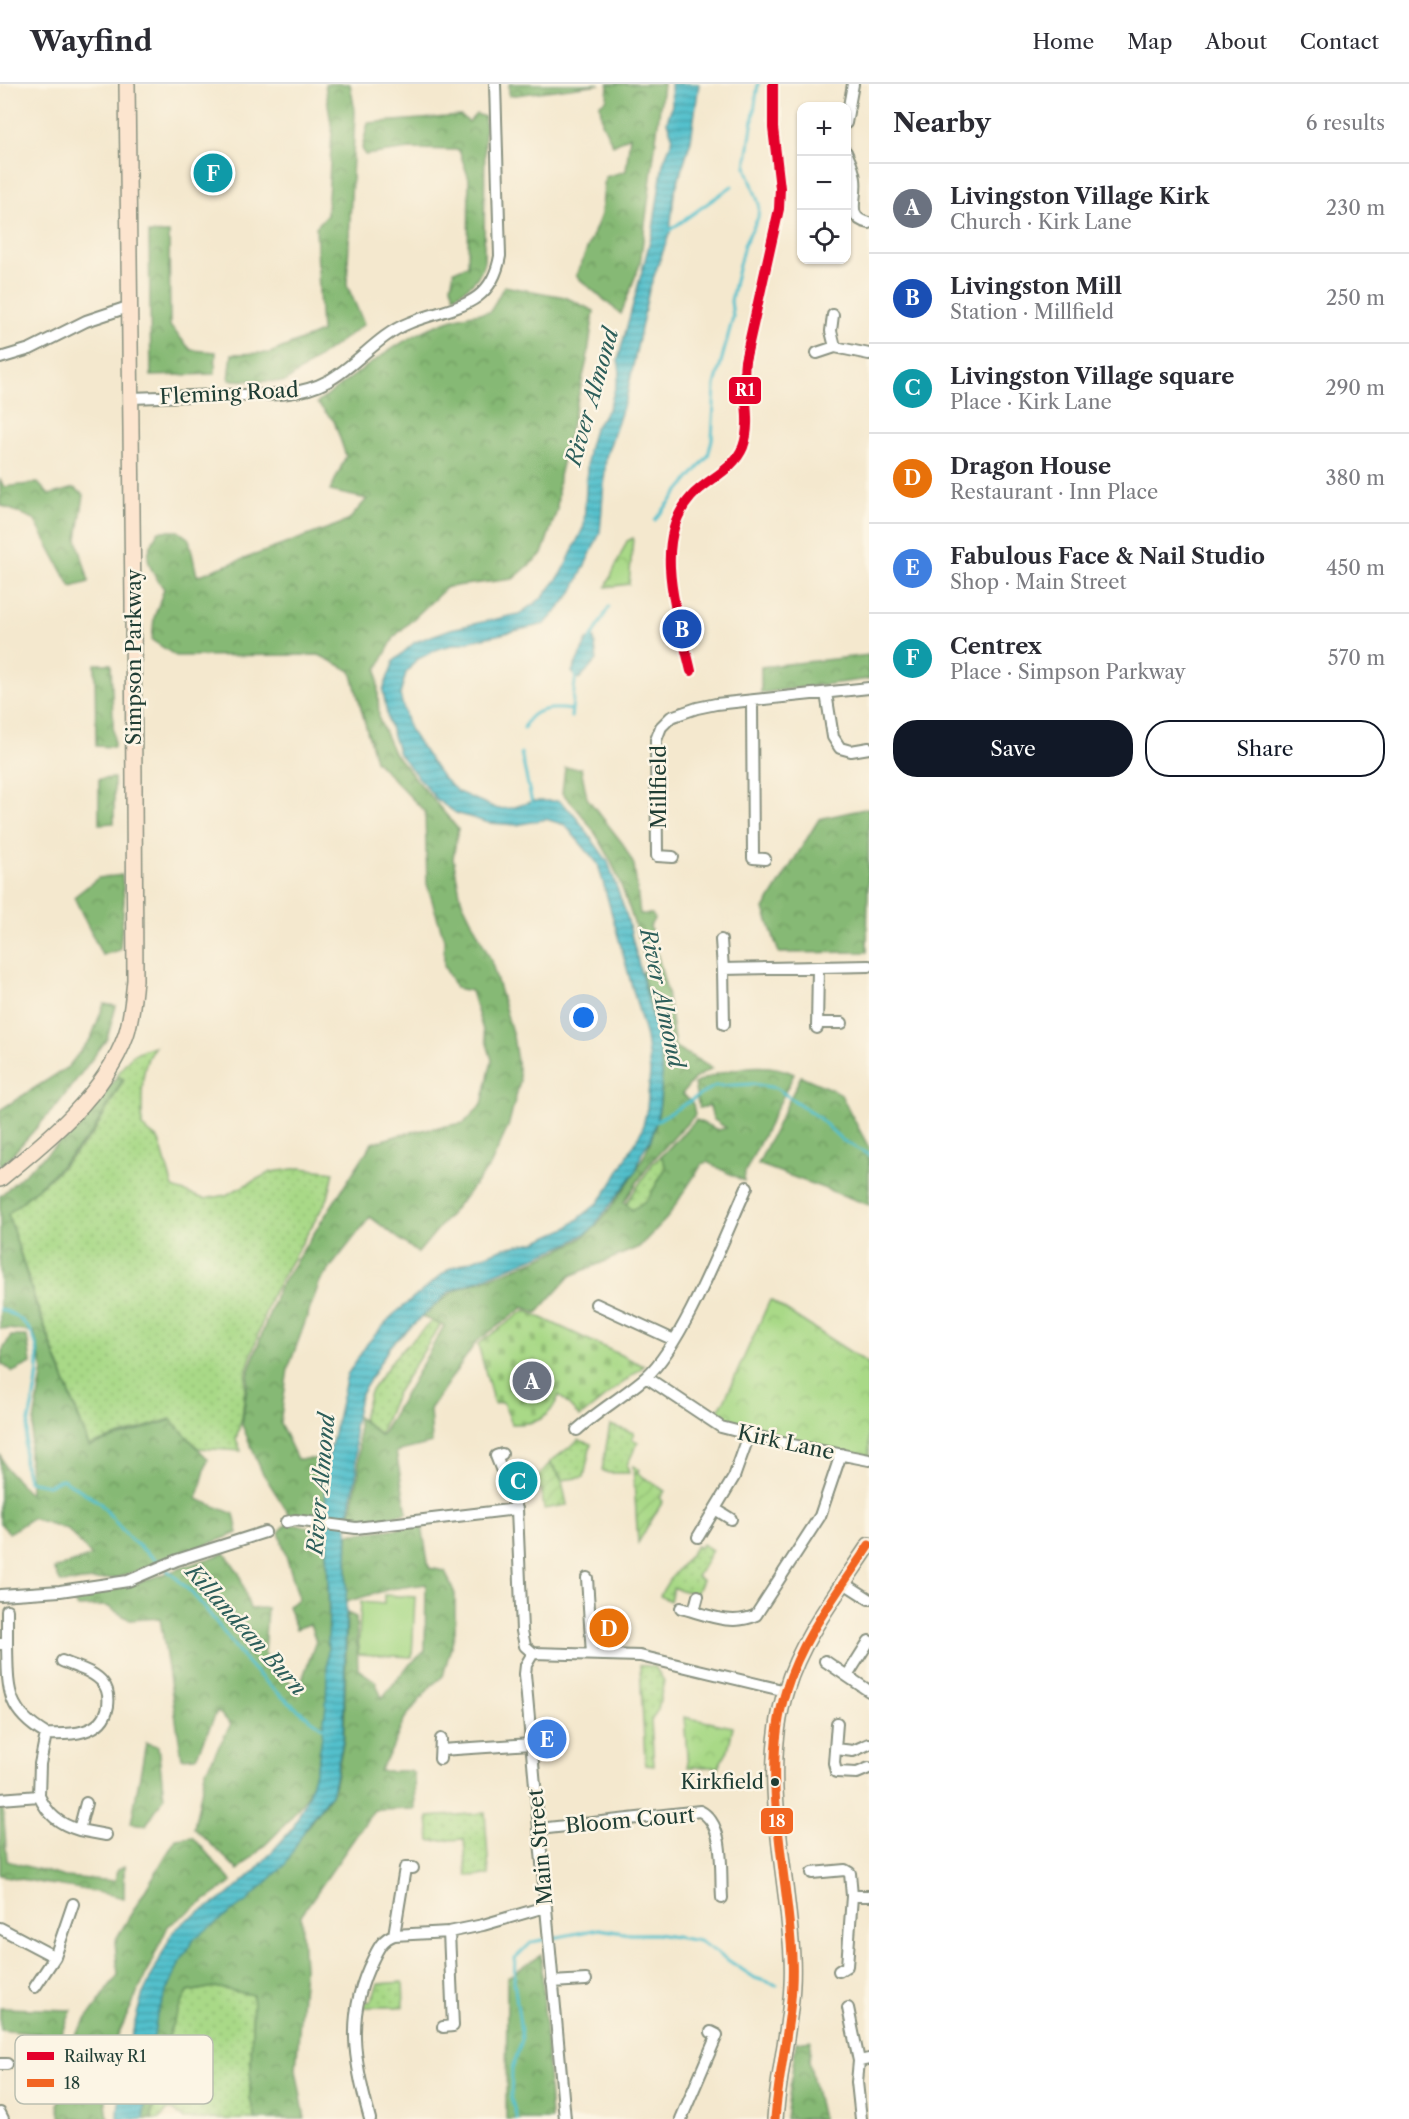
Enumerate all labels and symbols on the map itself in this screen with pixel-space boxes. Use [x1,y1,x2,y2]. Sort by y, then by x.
pin: F [194,150,232,196]
water label: River Almond [559,323,625,471]
line badge: R1 [728,376,762,405]
street label: Fleming Road [159,377,299,409]
text: R1 [735,380,756,400]
street label: Simpson Parkway [121,569,146,745]
pin: B [662,606,702,652]
street label: Millfield [646,745,671,829]
water label: River Almond [634,924,690,1072]
your location [569,1003,598,1032]
pin: A [512,1358,552,1404]
water label: River Almond [301,1410,341,1558]
street label: Kirk Lane [735,1420,837,1464]
pin: C [498,1458,538,1504]
water label: Killandean Burn [179,1557,312,1701]
pin: D [590,1606,628,1650]
pin: E [528,1716,566,1762]
place label: Kirkfield [680,1770,764,1794]
marker: Kirkfield [769,1776,781,1788]
street label: Main Street [522,1787,558,1906]
street label: Bloom Court [564,1802,696,1838]
line badge: 18 [760,1807,794,1835]
text: 18 [768,1811,786,1831]
legend [15,2035,213,2104]
text: Railway R1 [64,2046,146,2066]
text: 18 [64,2073,80,2093]

